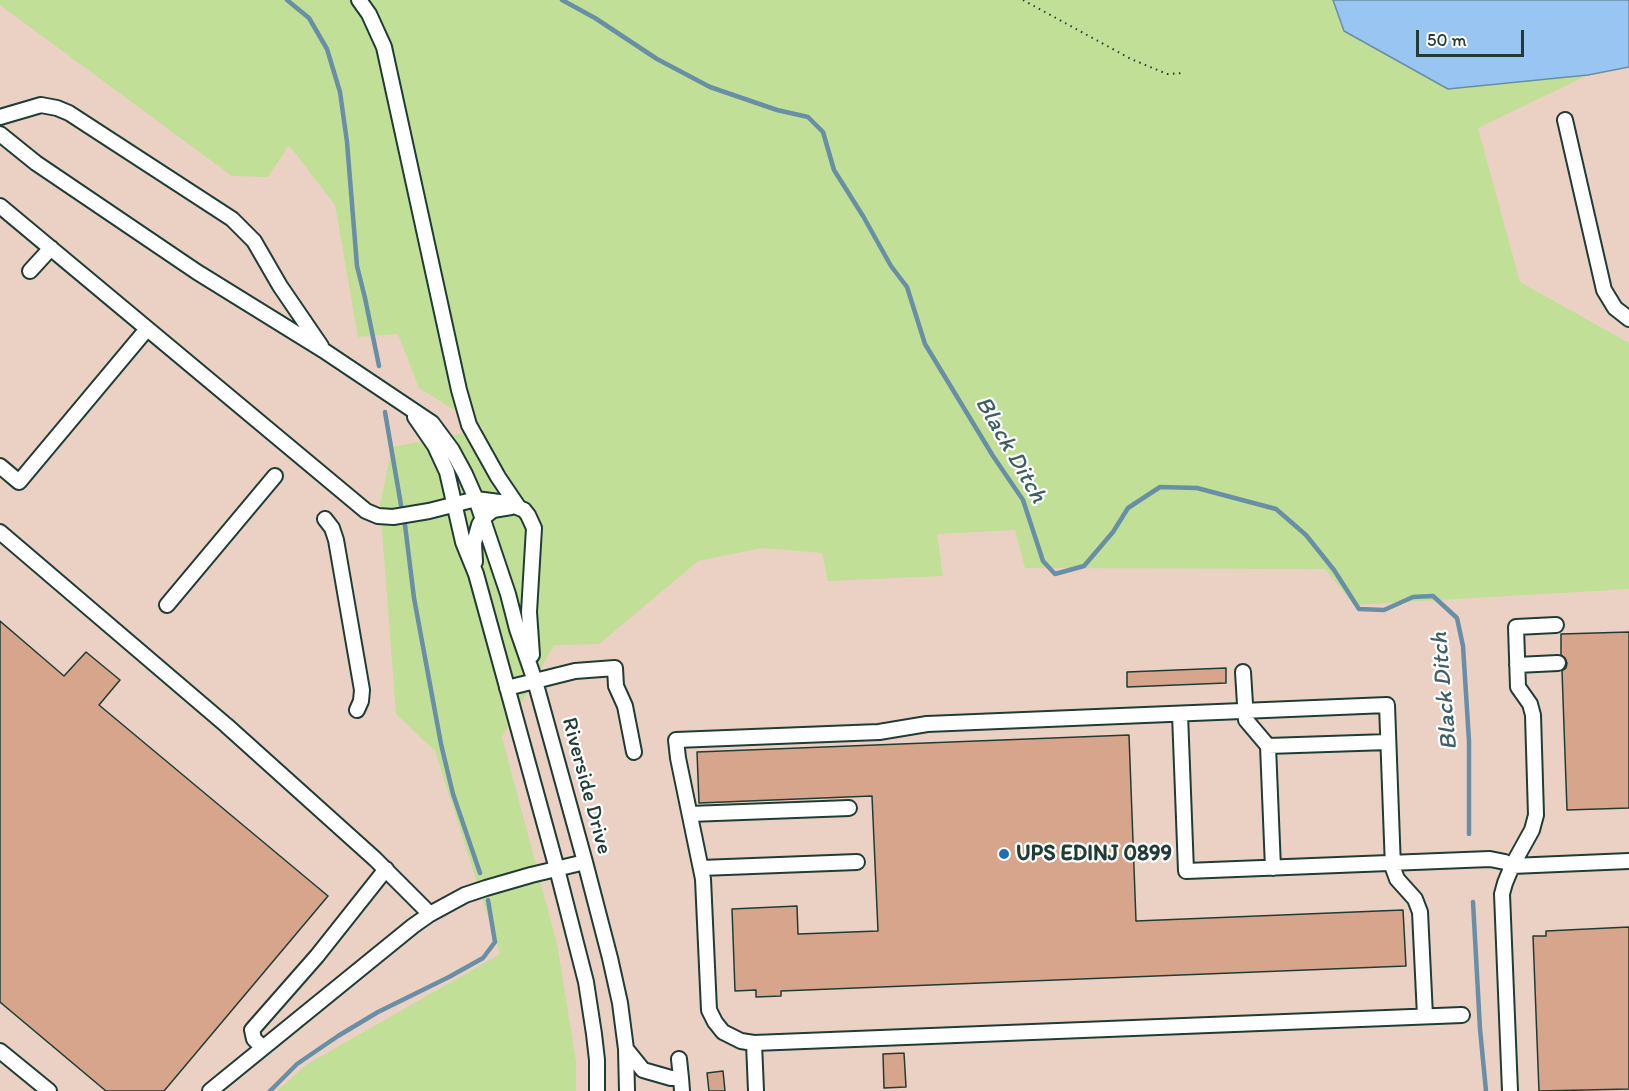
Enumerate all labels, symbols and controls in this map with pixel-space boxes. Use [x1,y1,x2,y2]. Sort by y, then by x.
scale bar [1419,18,1527,56]
text: 50 m [1427,29,1467,51]
water label: Black Ditch [968,392,1052,508]
water label: Black Ditch [1426,631,1464,751]
street label: Riverside Drive [555,715,617,857]
place label: UPS EDINJ 0899 [1016,841,1172,867]
marker: UPS EDINJ 0899 [997,847,1011,861]

